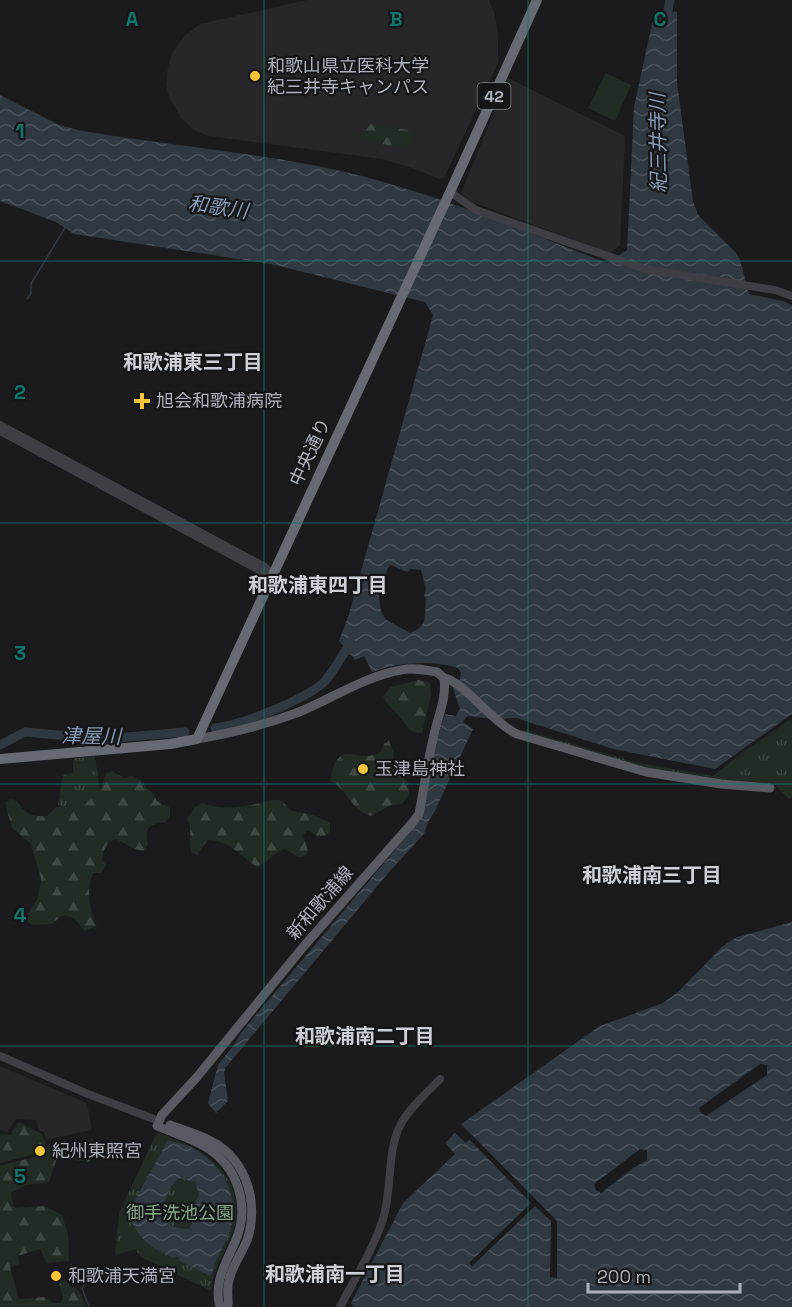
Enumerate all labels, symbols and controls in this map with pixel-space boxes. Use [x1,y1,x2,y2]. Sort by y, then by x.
text: A [126,6,139,32]
text: B [389,6,403,32]
text: C [654,6,667,32]
place label: 和歌山県立医科大学 紀三井寺キャンパス [267,54,429,98]
marker: 和歌山県立医科大学 紀三井寺キャンパス [248,69,262,83]
road number: 42 [478,83,510,109]
water label: 紀三井寺川 [644,91,672,193]
text: 1 [15,118,25,144]
water label: 和歌川 [186,190,251,224]
district label: 和歌浦東三丁目 [123,349,263,375]
text: 2 [14,379,26,405]
place label: 旭会和歌浦病院 [156,389,282,412]
marker: 旭会和歌浦病院 [133,392,151,410]
street label: 中央通り [284,414,335,489]
district label: 和歌浦東四丁目 [248,572,388,598]
text: 3 [14,640,26,666]
water label: 津屋川 [61,722,123,750]
place label: 玉津島神社 [375,757,465,780]
marker: 玉津島神社 [356,762,370,776]
street label: 新和歌浦線 [281,861,358,944]
district label: 和歌浦南三丁目 [582,862,722,888]
text: 4 [14,902,27,928]
district label: 和歌浦南二丁目 [295,1023,435,1049]
place label: 紀州東照宮 [52,1139,142,1162]
marker: 紀州東照宮 [33,1144,47,1158]
text: 5 [14,1163,26,1189]
park label: 御手洗池公園 [126,1201,234,1224]
scale bar [588,1256,740,1294]
district label: 和歌浦南一丁目 [265,1261,405,1287]
place label: 和歌浦天満宮 [68,1264,176,1287]
text: 200 m [597,1265,651,1288]
marker: 和歌浦天満宮 [49,1269,63,1283]

